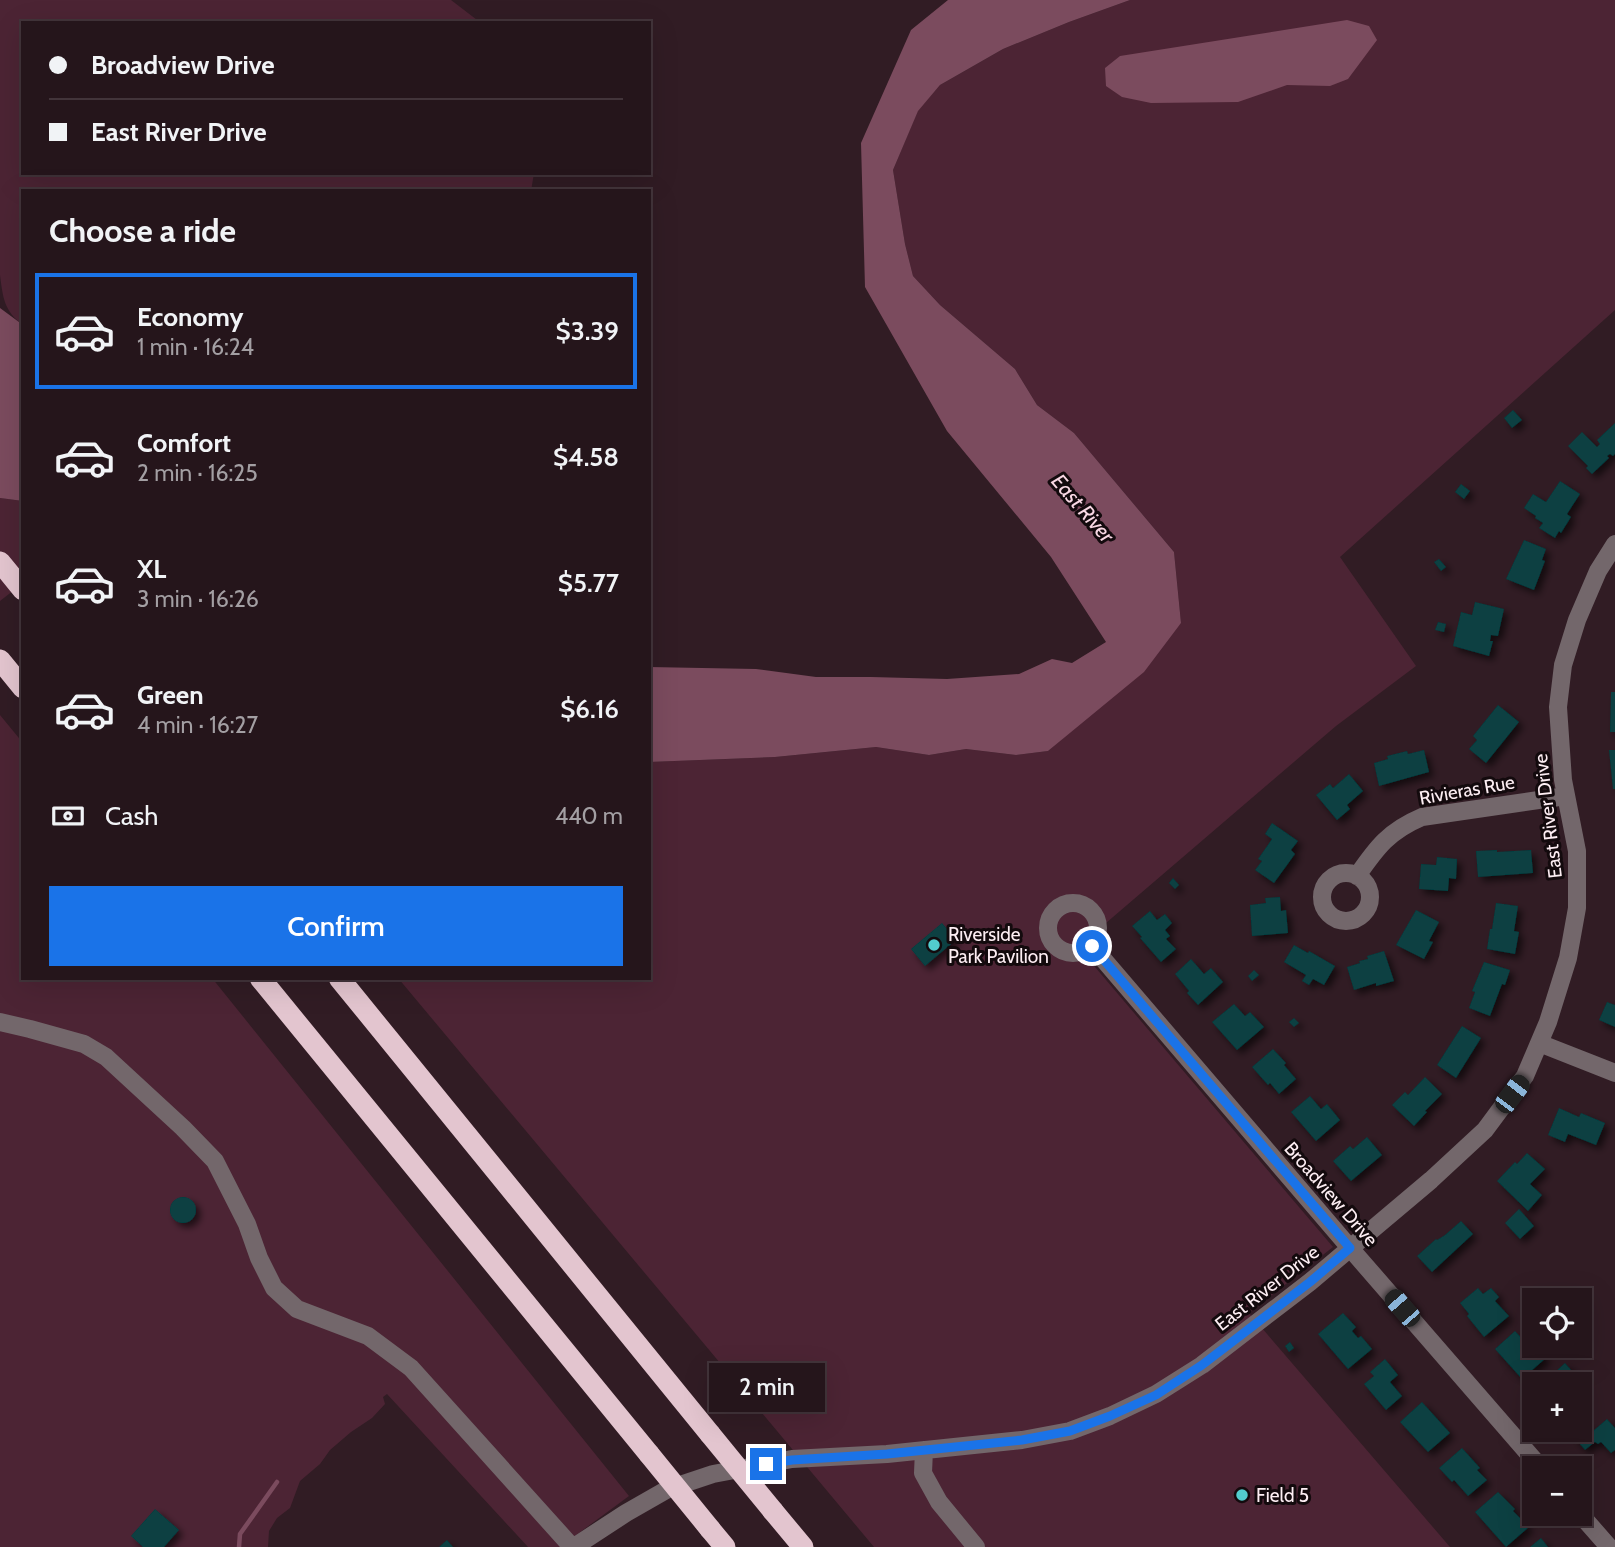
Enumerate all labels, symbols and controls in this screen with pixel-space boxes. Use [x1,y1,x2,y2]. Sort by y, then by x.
text: Broadview Drive [91,49,275,81]
text: East River Drive [91,116,267,148]
text: Choose a ride [49,211,236,250]
icon: car [53,300,116,363]
text: Economy [137,301,243,333]
text: $3.39 [556,315,619,347]
text: 1 min · 16:24 [137,333,254,361]
icon: car [53,426,116,489]
text: Comfort [137,427,231,459]
text: $4.58 [553,441,619,473]
text: 2 min · 16:25 [137,459,258,487]
water label: East River [1047,469,1120,548]
icon: car [53,552,116,615]
text: XL [137,553,166,585]
text: $5.77 [558,567,619,599]
text: 3 min · 16:26 [137,585,259,613]
icon: car [53,678,116,741]
text: Green [137,679,204,711]
text: $6.16 [560,693,619,725]
text: 4 min · 16:27 [137,711,258,739]
street label: East River Drive [1529,752,1567,880]
street label: Rivieras Rue [1417,770,1517,810]
icon: cash [49,797,87,835]
text: Cash [105,800,158,832]
text: 440 m [555,802,623,830]
button: Confirm [49,886,623,966]
place label: Riverside Park Pavilion [948,923,1049,968]
route start [1076,930,1108,962]
marker: Riverside Park Pavilion [926,937,942,953]
car [1491,1071,1534,1117]
street label: Broadview Drive [1279,1137,1383,1251]
street label: East River Drive [1211,1240,1324,1336]
car [1381,1285,1424,1331]
map controls [1522,1288,1592,1526]
button: locate [1522,1288,1592,1358]
callout: 2 min [708,1362,824,1412]
button: + [1522,1372,1592,1442]
text: 2 min [739,1373,795,1401]
route end [750,1448,782,1480]
button: − [1522,1456,1592,1526]
place label: Field 5 [1256,1484,1309,1507]
marker: Field 5 [1234,1487,1250,1503]

